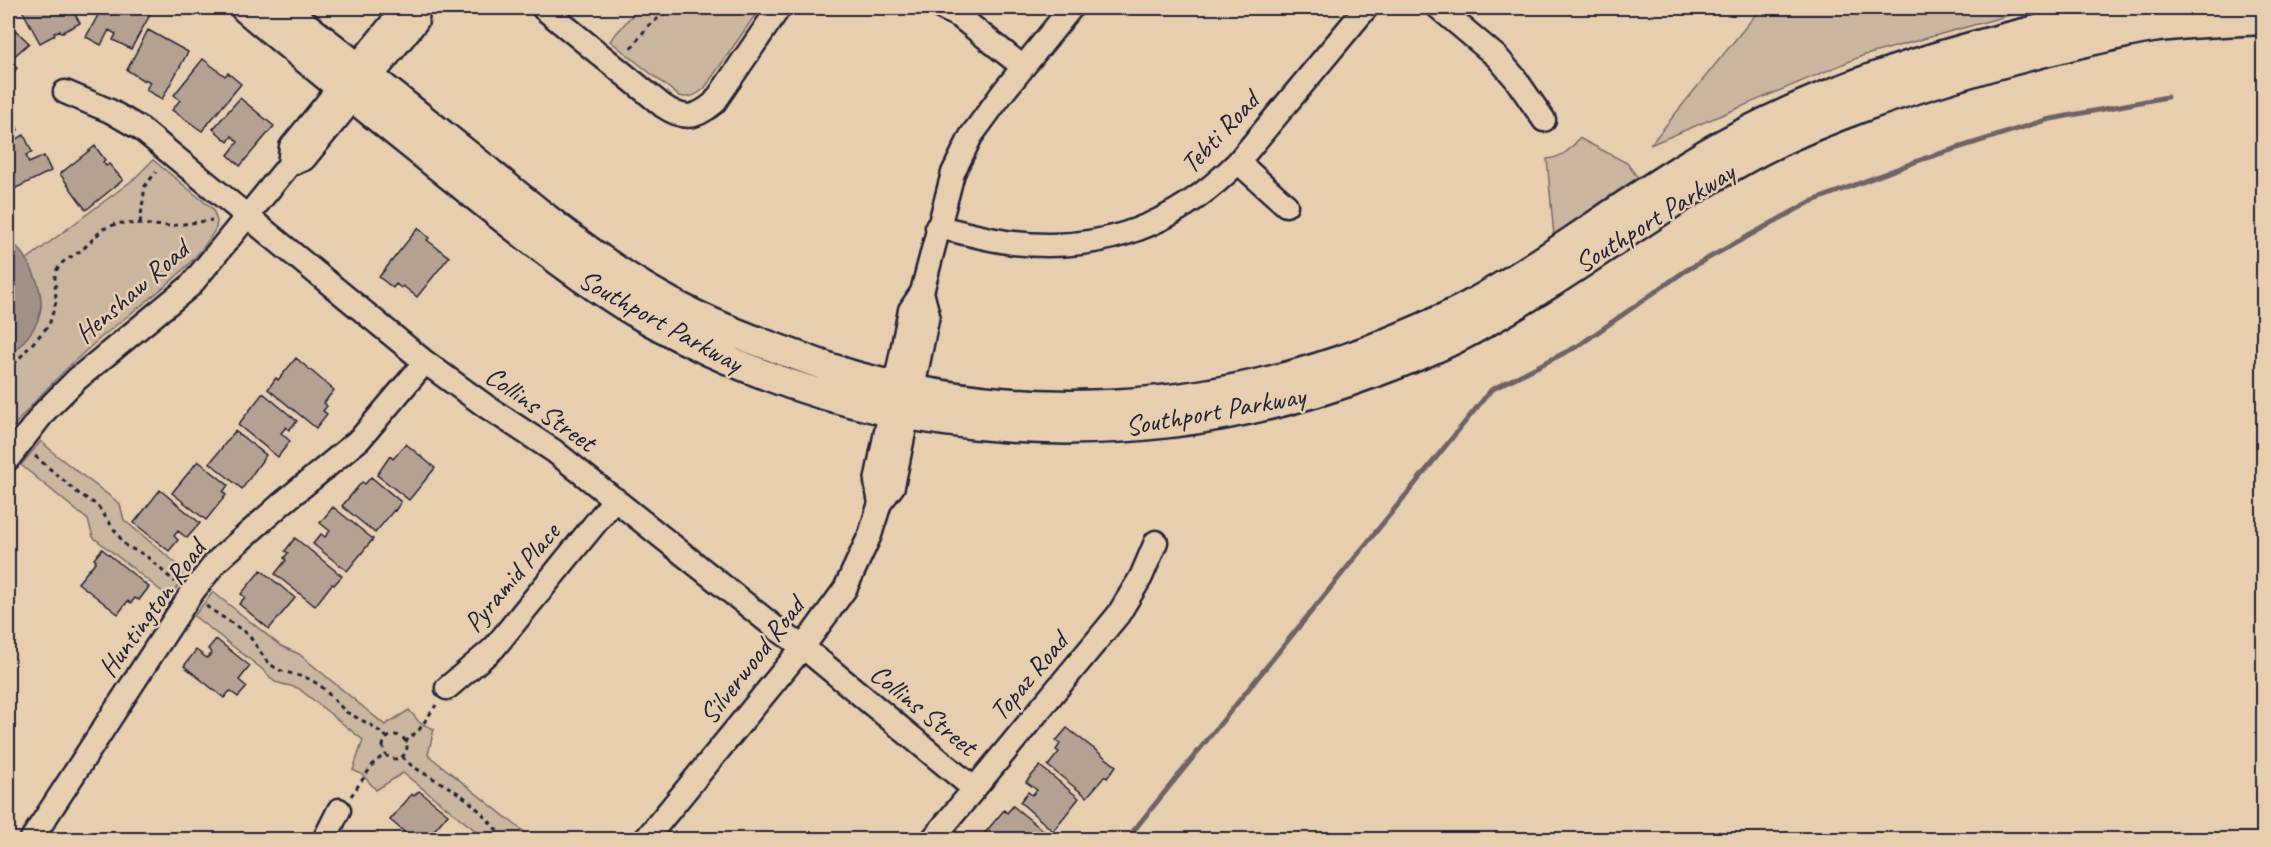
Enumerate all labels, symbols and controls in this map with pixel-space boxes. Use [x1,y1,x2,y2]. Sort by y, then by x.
street label: Tebti Road [1172,81,1269,181]
street label: Southport Parkway [1568,153,1743,280]
street label: Henshaw Road [67,230,199,351]
street label: Southport Parkway [573,261,751,381]
street label: Collins Street [479,358,605,461]
street label: Southport Parkway [1123,377,1310,444]
street label: Pyramid Place [455,514,569,639]
street label: Huntington Road [90,530,215,684]
street label: Silverwood Road [691,587,814,731]
street label: Topaz Road [981,622,1078,728]
street label: Collins Street [863,656,986,765]

